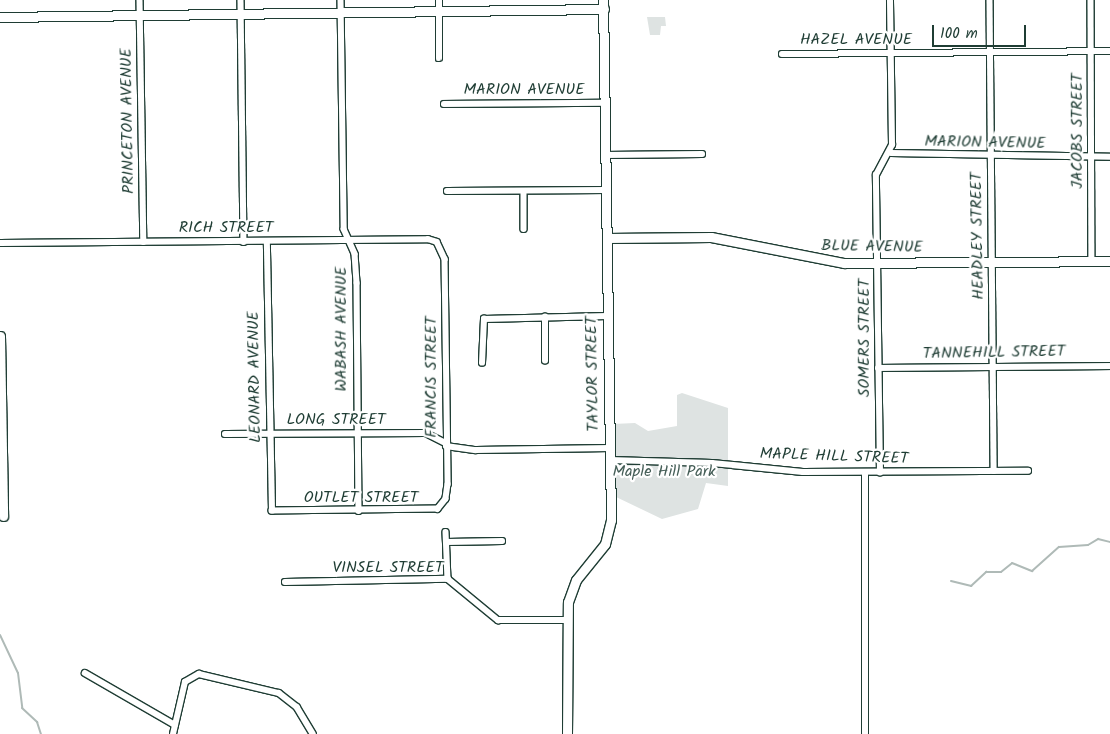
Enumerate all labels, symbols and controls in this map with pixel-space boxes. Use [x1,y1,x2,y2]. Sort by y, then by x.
scale bar [935,15,1029,47]
text: 100 m [940,22,978,46]
street label: HAZEL AVENUE [800,30,912,50]
street label: PRINCETON AVENUE [117,48,139,194]
street label: JACOBS STREET [1068,73,1088,189]
street label: MARION AVENUE [463,80,585,100]
street label: MARION AVENUE [924,132,1046,154]
street label: HEADLEY STREET [967,172,989,300]
street label: RICH STREET [179,218,273,238]
street label: BLUE AVENUE [821,237,923,257]
street label: WABASH AVENUE [332,266,352,392]
street label: SOMERS STREET [855,279,875,397]
street label: LEONARD AVENUE [244,311,266,443]
street label: FRANCIS STREET [422,316,442,438]
street label: TAYLOR STREET [582,316,604,432]
street label: TANNEHILL STREET [923,342,1065,364]
street label: LONG STREET [286,410,386,430]
street label: MAPLE HILL STREET [759,445,909,469]
park label: Maple Hill Park [612,462,716,482]
street label: OUTLET STREET [304,488,418,508]
street label: VINSEL STREET [333,558,443,578]

